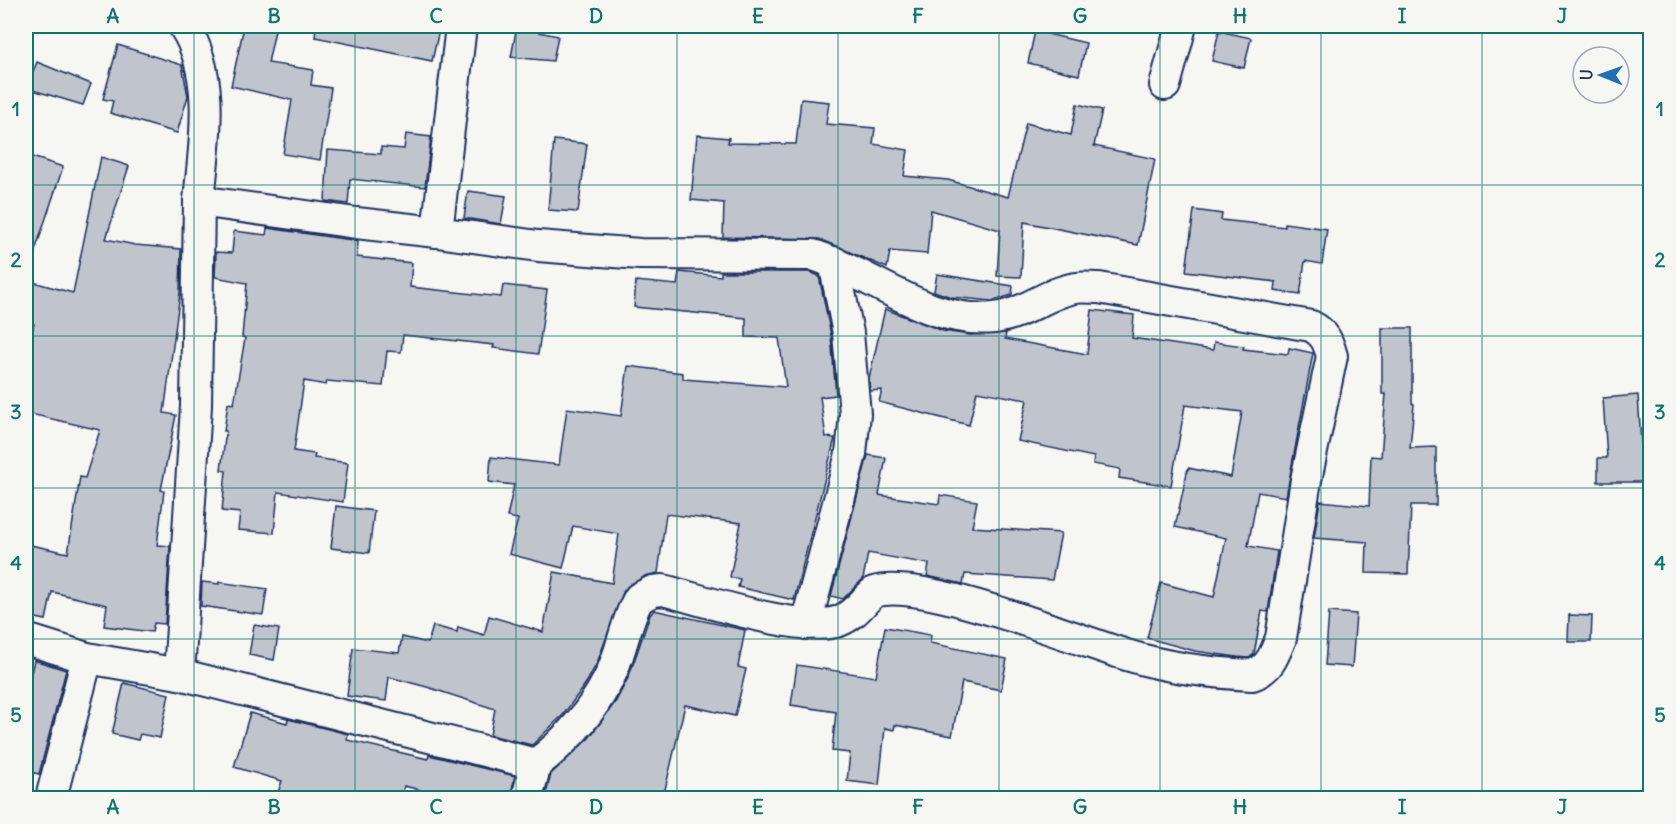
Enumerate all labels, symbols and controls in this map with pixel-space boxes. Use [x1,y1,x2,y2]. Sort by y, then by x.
text: A [107,3,120,28]
text: B [267,3,281,28]
text: C [429,3,443,28]
text: D [589,3,603,28]
text: E [752,3,764,28]
text: F [912,3,924,28]
text: G [1073,3,1087,28]
text: H [1233,3,1247,28]
text: I [1398,3,1407,28]
text: J [1557,3,1568,28]
north arrow [1571,45,1631,105]
text: U [1576,69,1596,80]
text: 1 [12,96,20,121]
text: 1 [1656,96,1664,121]
text: 2 [11,247,22,272]
text: 2 [1655,247,1666,272]
text: 3 [10,399,22,424]
text: 3 [1654,399,1666,424]
text: 4 [10,550,22,575]
text: 4 [1654,550,1666,575]
text: 5 [10,702,22,727]
text: 5 [1654,702,1666,727]
text: A [107,794,120,819]
text: B [267,794,281,819]
text: C [429,794,443,819]
text: D [589,794,603,819]
text: E [752,794,764,819]
text: F [912,794,924,819]
text: G [1073,794,1087,819]
text: H [1233,794,1247,819]
text: I [1398,794,1407,819]
text: J [1557,794,1568,819]

